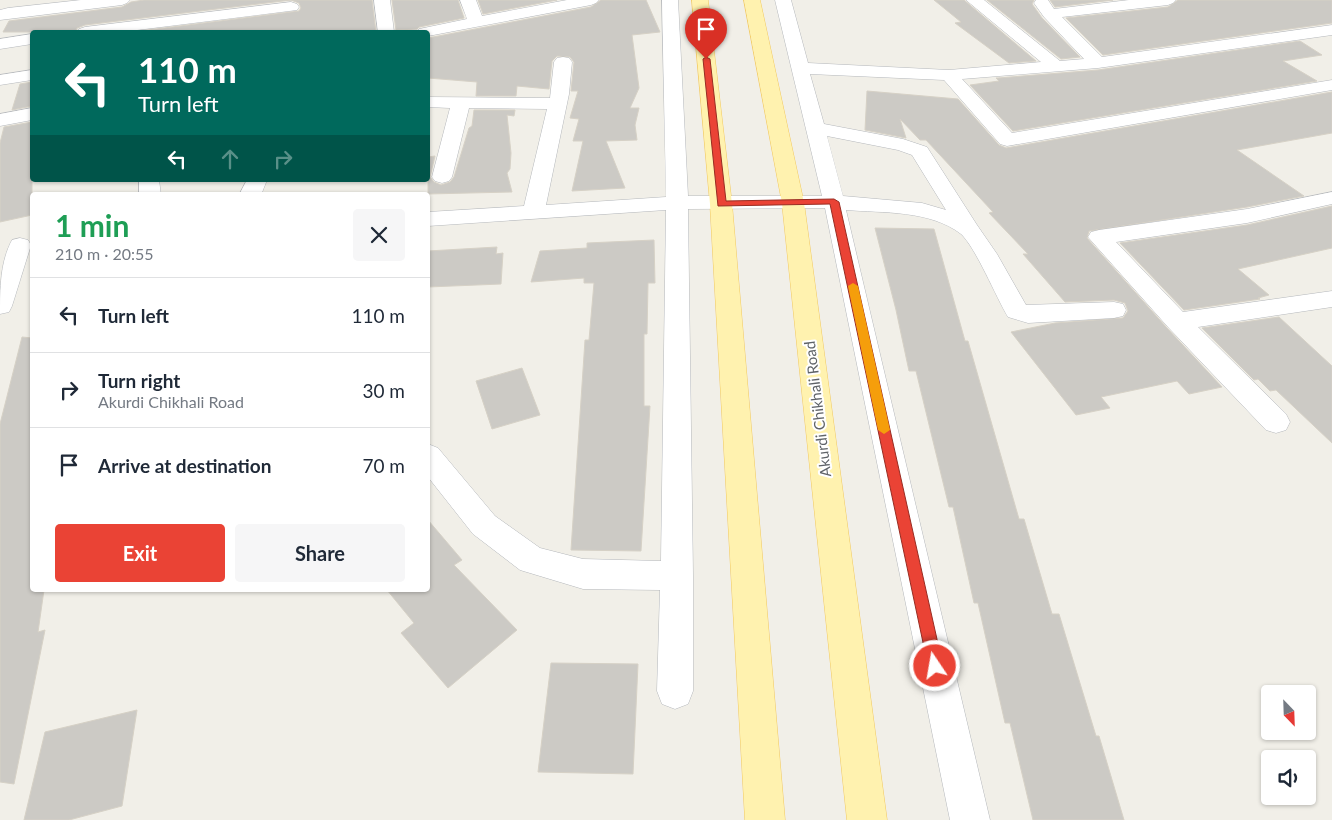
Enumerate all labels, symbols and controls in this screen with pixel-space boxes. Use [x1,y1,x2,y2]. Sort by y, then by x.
pin [685,8,727,59]
icon: arrive [692,15,720,43]
text: 110 m [138,48,237,90]
icon: left [55,50,120,115]
text: Turn left [138,90,219,117]
icon: left [163,145,191,173]
icon: ahead [216,145,244,173]
icon: right [269,145,297,173]
text: 1 min [55,207,129,243]
button: close [353,209,405,261]
text: 210 m · 20:55 [55,244,154,263]
icon: left [55,301,83,329]
text: Turn left [98,304,169,327]
text: 110 m [351,304,405,327]
street label: Akurdi Chikhali Road [800,340,834,478]
text: Turn right [98,369,180,392]
icon: right [55,376,83,404]
text: 30 m [362,379,405,402]
text: Akurdi Chikhali Road [98,392,244,411]
icon: arrive [55,451,83,479]
text: Arrive at destination [98,454,271,477]
text: 70 m [362,454,405,477]
button: Exit [55,524,225,582]
button: Share [235,524,405,582]
position arrow [908,639,960,691]
north arrow [1261,685,1316,740]
map controls [1261,685,1316,805]
button: sound [1261,750,1316,805]

